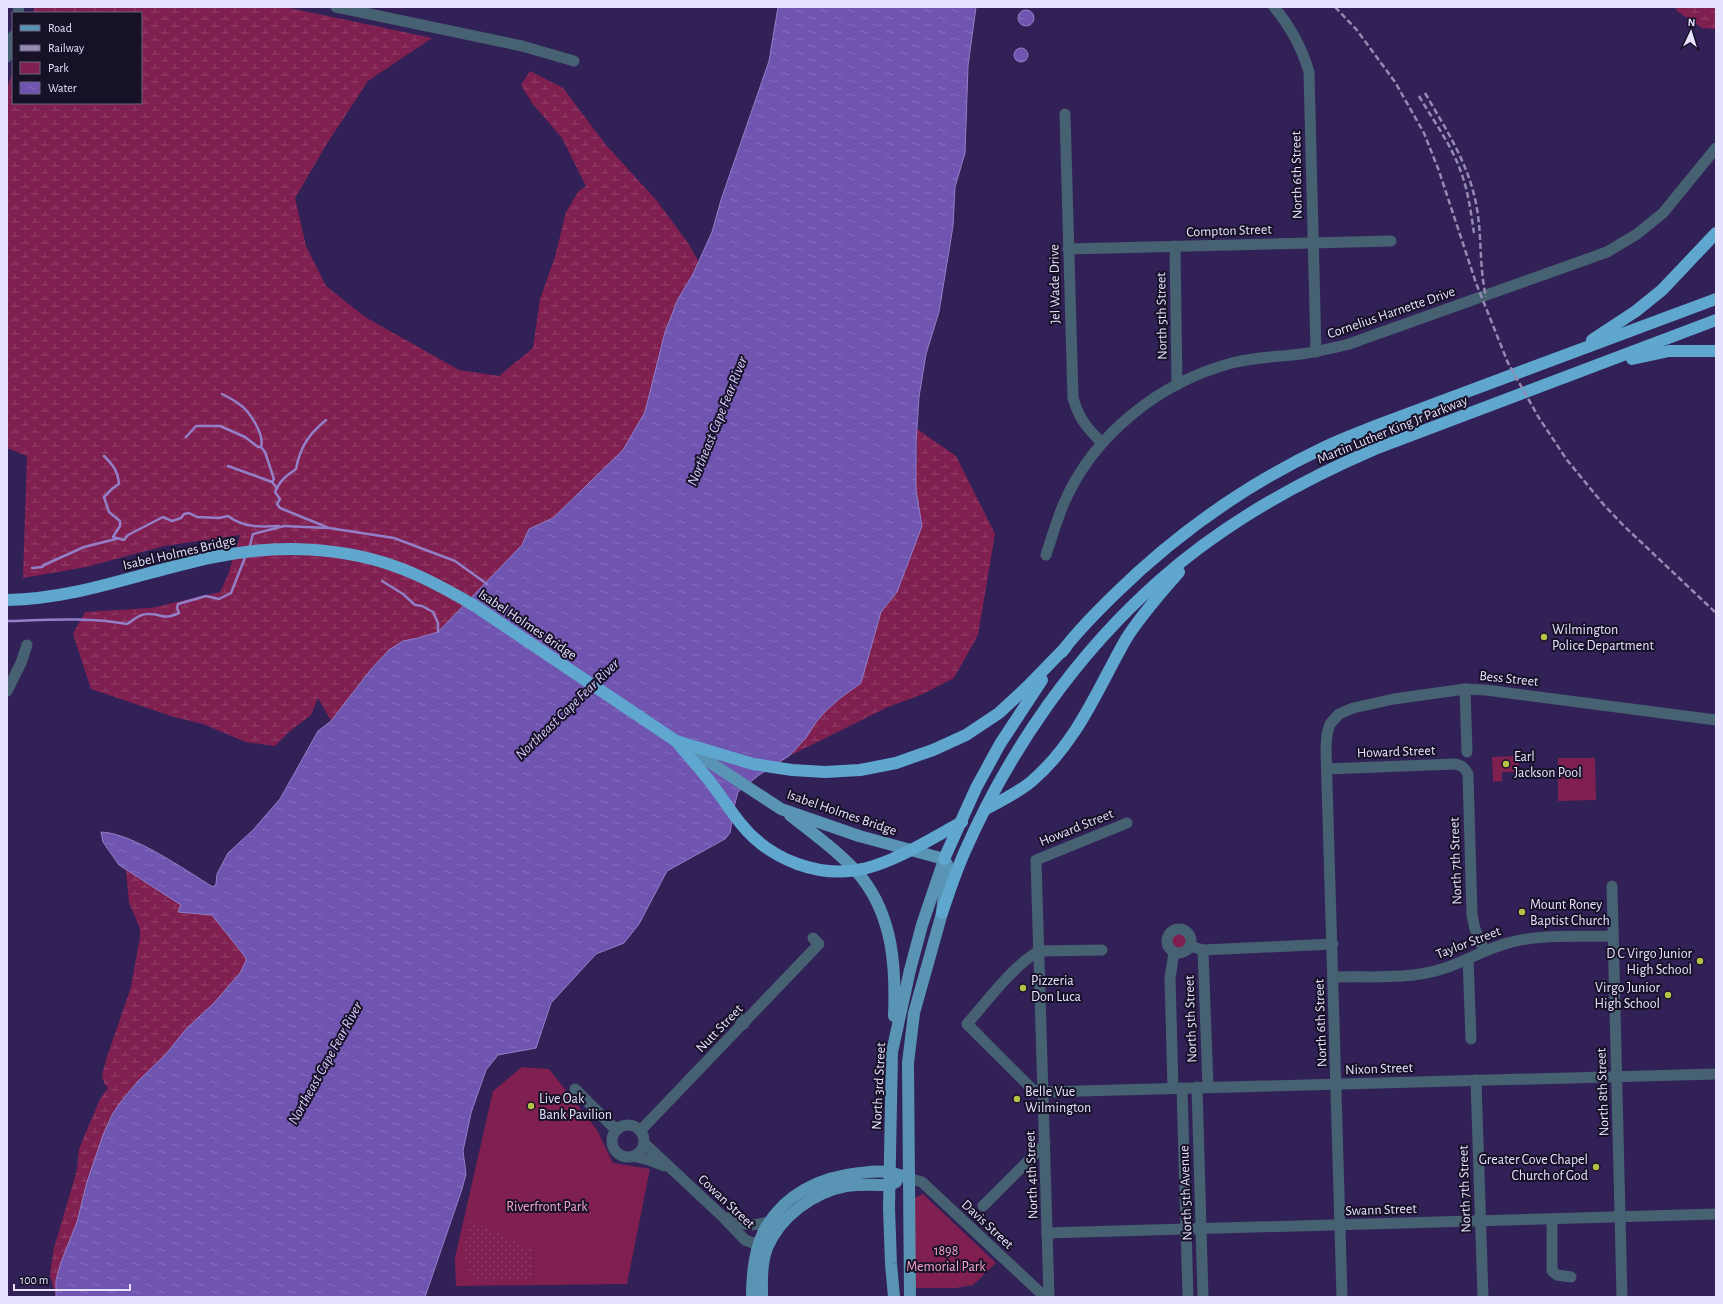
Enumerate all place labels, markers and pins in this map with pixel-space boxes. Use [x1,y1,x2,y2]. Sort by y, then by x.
place label: Wilmington Police Department [1552,623,1654,653]
marker: Wilmington Police Department [1539,632,1549,642]
place label: Earl Jackson Pool [1514,750,1582,780]
marker: Earl Jackson Pool [1501,759,1511,769]
place label: Mount Roney Baptist Church [1530,898,1610,928]
marker: Mount Roney Baptist Church [1517,907,1527,917]
place label: D C Virgo Junior High School [1606,947,1692,977]
marker: D C Virgo Junior High School [1695,956,1705,966]
place label: Pizzeria Don Luca [1031,974,1081,1004]
place label: Virgo Junior High School [1594,981,1660,1011]
marker: Pizzeria Don Luca [1018,983,1028,993]
marker: Virgo Junior High School [1663,990,1673,1000]
place label: Belle Vue Wilmington [1025,1085,1091,1115]
place label: Live Oak Bank Pavilion [539,1092,612,1122]
marker: Belle Vue Wilmington [1012,1094,1022,1104]
marker: Live Oak Bank Pavilion [526,1101,536,1111]
place label: Greater Cove Chapel Church of God [1479,1153,1588,1183]
marker: Greater Cove Chapel Church of God [1591,1162,1601,1172]

